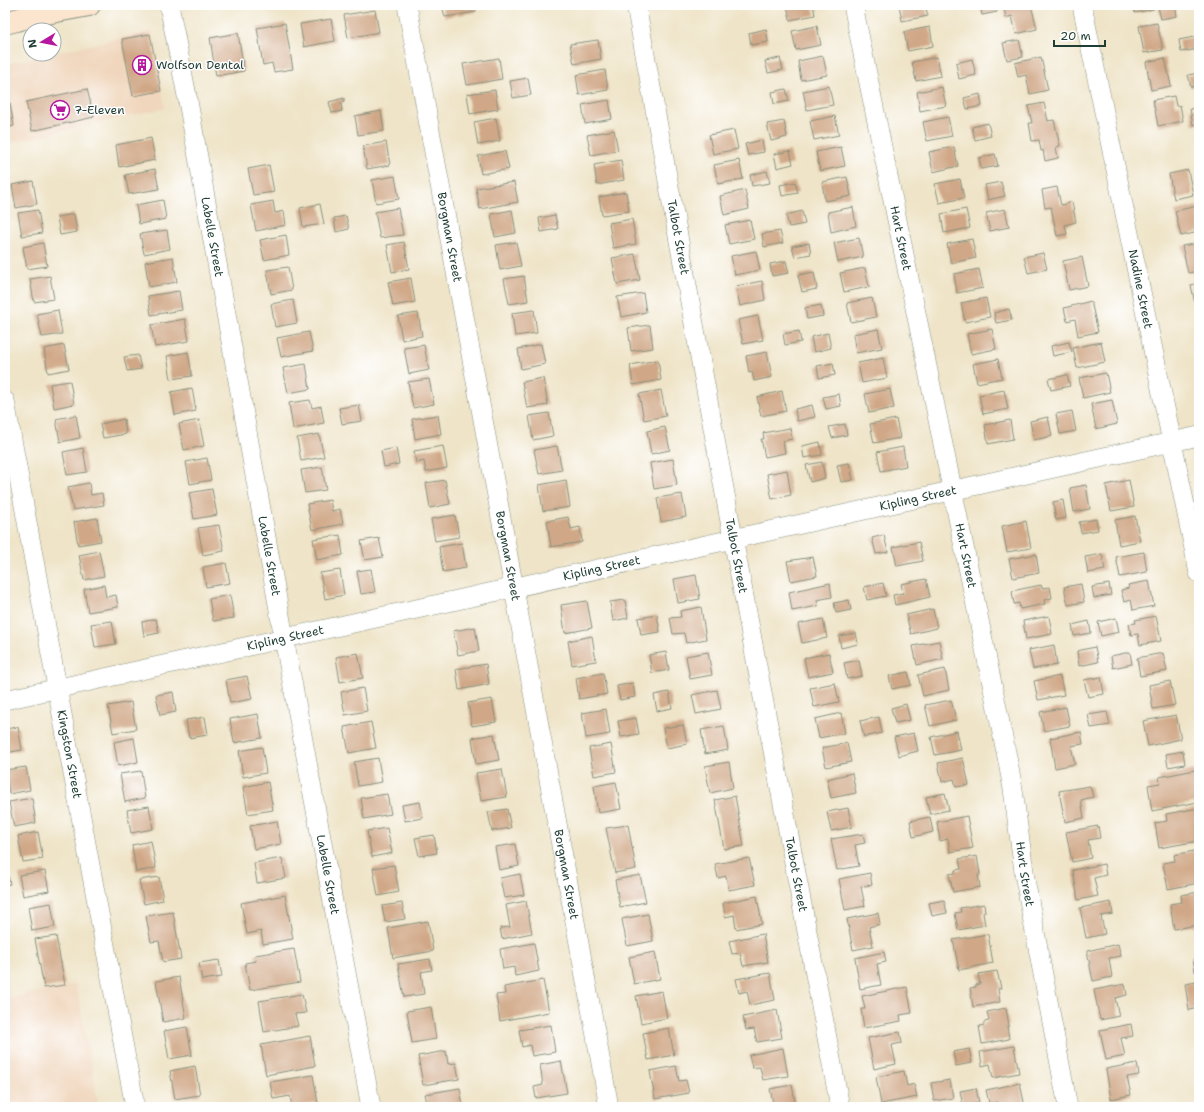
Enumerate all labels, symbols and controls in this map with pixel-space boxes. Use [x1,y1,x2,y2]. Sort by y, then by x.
north arrow [22,22,62,62]
scale bar [1054,22,1105,48]
text: 20 m [1060,28,1091,44]
text: N [24,38,41,49]
building icon: Wolfson Dental [131,54,153,76]
place label: Wolfson Dental [156,57,244,73]
supermarket icon: 7-Eleven [49,99,71,121]
place label: 7-Eleven [74,102,125,118]
street label: Borgman Street [433,191,466,283]
street label: Labelle Street [197,196,227,278]
street label: Talbot Street [664,198,693,276]
street label: Hart Street [886,204,915,272]
street label: Nadine Street [1125,248,1156,330]
street label: Kipling Street [878,482,958,514]
street label: Borgman Street [492,510,524,602]
street label: Labelle Street [254,515,284,597]
street label: Talbot Street [722,517,751,595]
street label: Hart Street [951,522,980,589]
street label: Kipling Street [562,552,642,584]
street label: Kipling Street [245,622,325,654]
street label: Kingston Street [53,708,85,800]
street label: Borgman Street [550,828,582,921]
street label: Labelle Street [313,833,343,916]
street label: Talbot Street [781,836,811,913]
street label: Hart Street [1012,840,1038,908]

